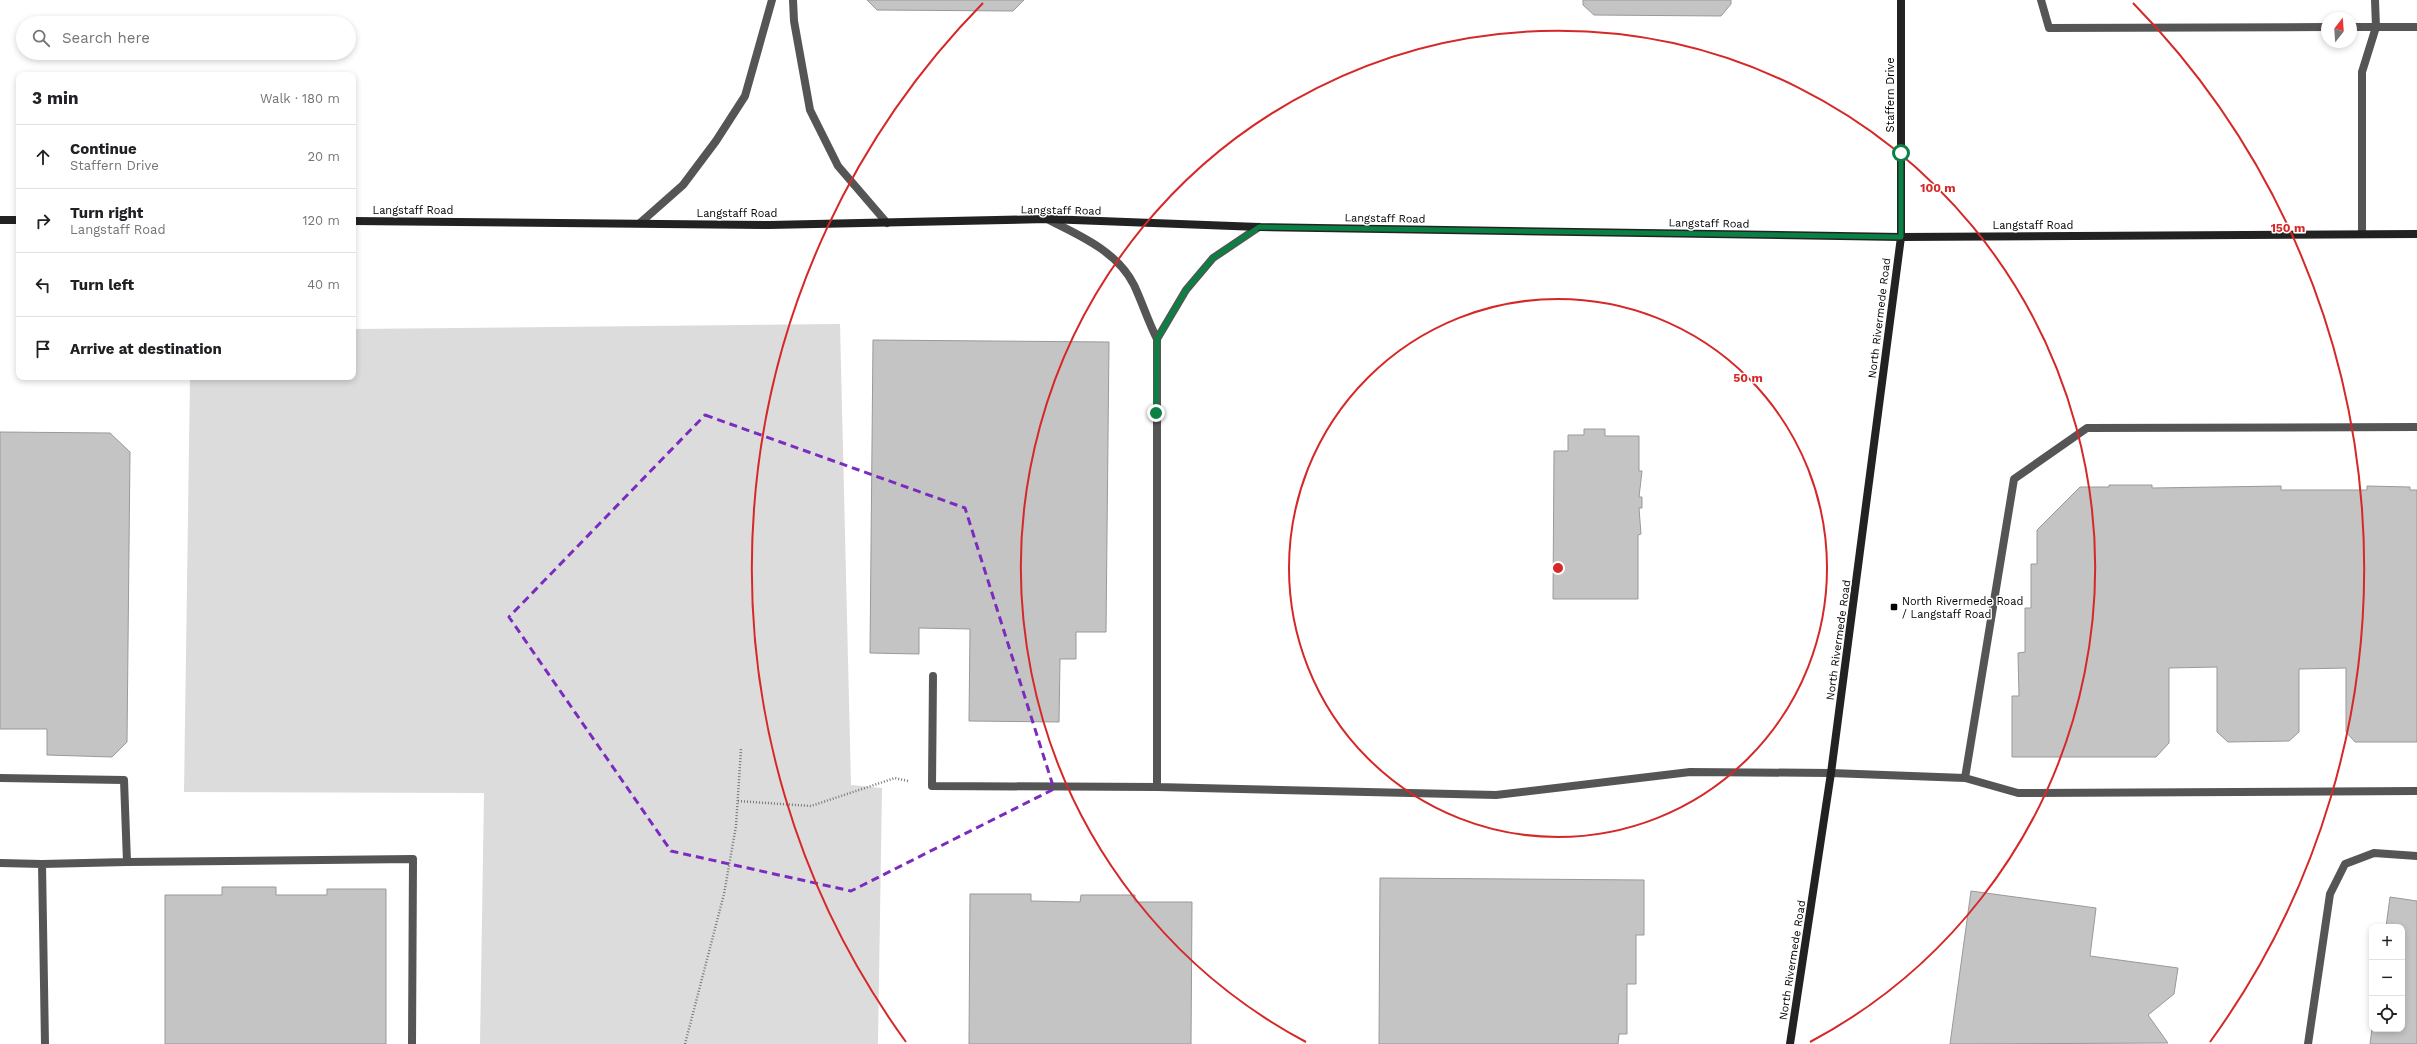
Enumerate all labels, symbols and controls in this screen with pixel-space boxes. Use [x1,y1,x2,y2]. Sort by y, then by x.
north arrow [2321,12,2357,48]
search box [16,16,356,60]
icon: search [30,27,52,49]
text: Search here [62,29,150,47]
street label: Staffern Drive [1884,57,1897,133]
text: 3 min [32,88,78,108]
text: Walk · 180 m [260,91,340,106]
text: Continue [70,140,137,158]
route start [1892,144,1910,162]
icon: ahead [32,146,54,168]
text: 20 m [308,149,340,164]
text: Staffern Drive [70,158,159,173]
text: 100 m [1920,181,1956,195]
street label: Langstaff Road [1020,203,1102,218]
text: Turn right [70,204,143,222]
street label: Langstaff Road [373,204,453,217]
street label: Langstaff Road [697,207,777,220]
icon: right [32,210,54,232]
street label: Langstaff Road [1344,211,1426,226]
text: 120 m [302,213,340,228]
street label: Langstaff Road [1668,216,1750,231]
street label: Langstaff Road [1993,219,2073,232]
text: 150 m [2271,221,2305,235]
text: Langstaff Road [70,222,166,237]
street label: North Rivermede Road [1866,257,1893,379]
icon: left [32,274,54,296]
text: Turn left [70,276,134,294]
text: 40 m [307,277,340,292]
icon: arrive [32,338,54,360]
text: Arrive at destination [70,340,222,358]
text: 50 m [1733,371,1763,385]
route end [1147,404,1165,422]
centre of rings [1551,561,1565,575]
street label: North Rivermede Road [1824,579,1853,701]
place label: North Rivermede Road / Langstaff Road [1902,595,2023,621]
marker: North Rivermede Road / Langstaff Road [1889,602,1899,612]
street label: North Rivermede Road [1777,899,1808,1021]
map controls [2369,924,2405,1032]
button: + [2369,924,2405,960]
button: − [2369,960,2405,996]
button: locate [2369,996,2405,1032]

